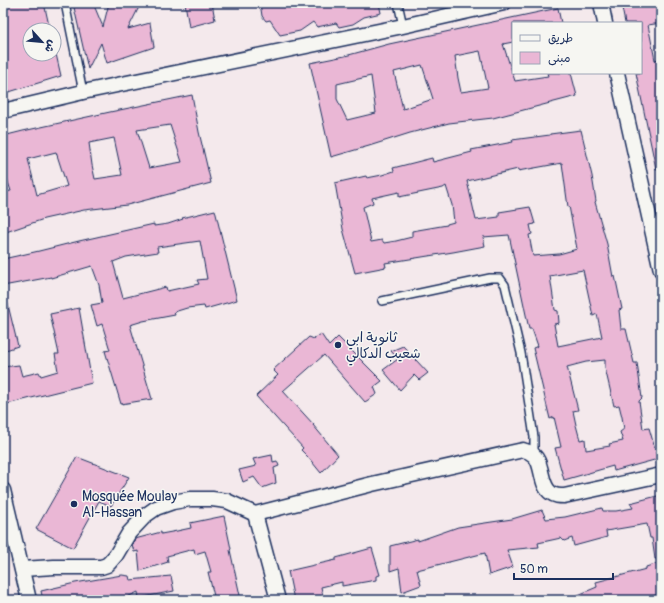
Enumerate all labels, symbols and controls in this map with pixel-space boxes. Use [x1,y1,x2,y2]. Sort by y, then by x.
north arrow [22,22,62,62]
legend [512,22,642,74]
text: طريق [548,31,573,46]
text: ش [42,38,59,55]
text: مبنى [548,51,571,66]
place label: ثانوية ابي شعيب الدكالي [346,329,421,366]
marker: ثانوية ابي شعيب الدكالي [333,340,343,350]
place label: Mosquée Moulay Al-Hassan [82,488,177,521]
marker: Mosquée Moulay Al-Hassan [69,499,79,509]
scale bar [514,555,613,581]
text: 50 m [520,562,548,577]

